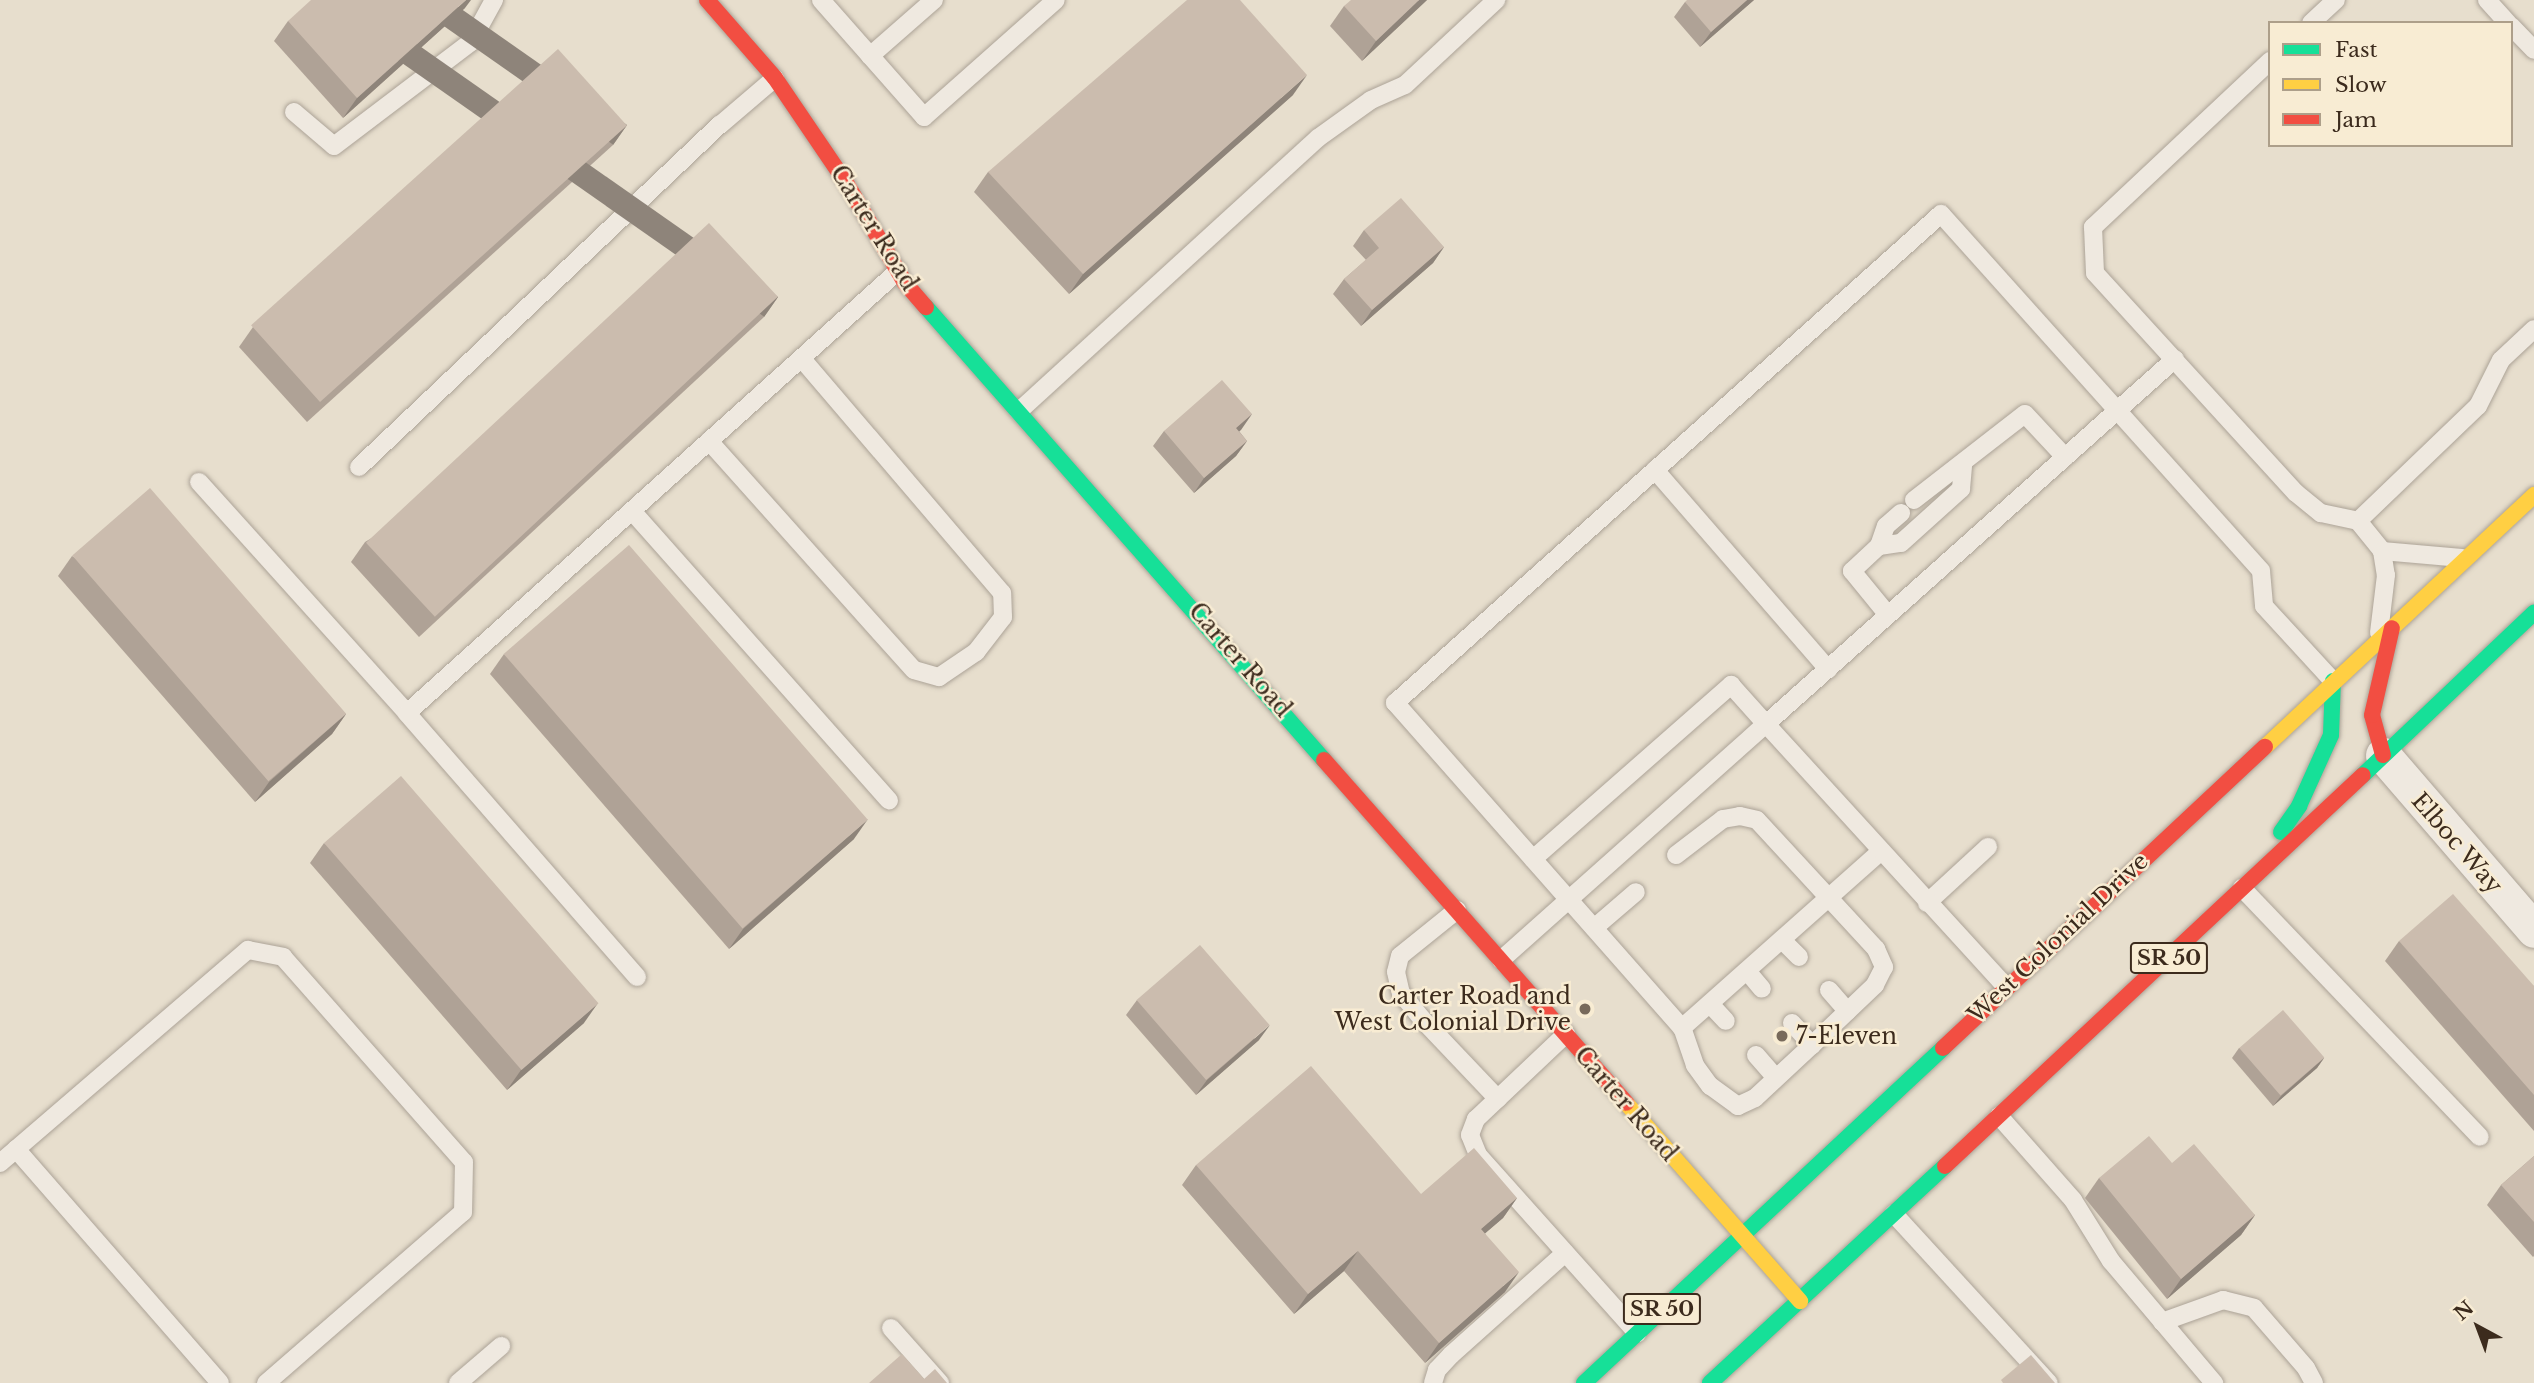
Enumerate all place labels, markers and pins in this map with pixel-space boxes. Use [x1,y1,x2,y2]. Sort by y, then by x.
place label: Carter Road and West Colonial Drive [1335,982,1571,1036]
marker: Carter Road and West Colonial Drive [1577,1001,1593,1017]
place label: 7-Eleven [1796,1022,1897,1050]
marker: 7-Eleven [1774,1028,1790,1044]

